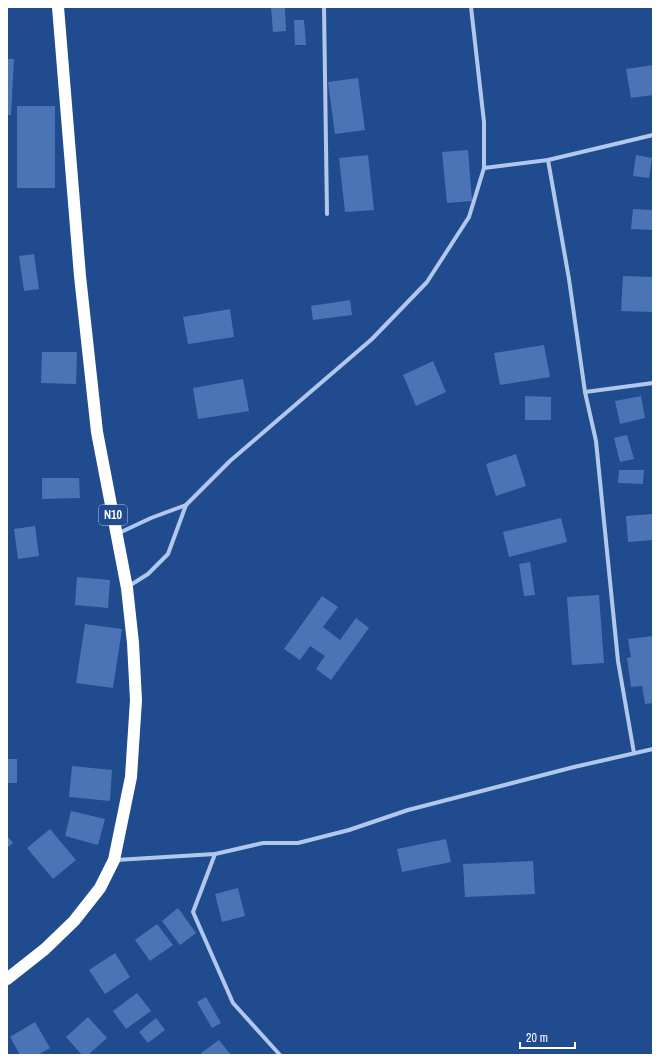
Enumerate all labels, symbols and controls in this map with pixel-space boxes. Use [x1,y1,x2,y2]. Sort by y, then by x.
road number: N10 [99,505,127,525]
scale bar [520,1024,575,1050]
text: 20 m [526,1030,548,1046]

